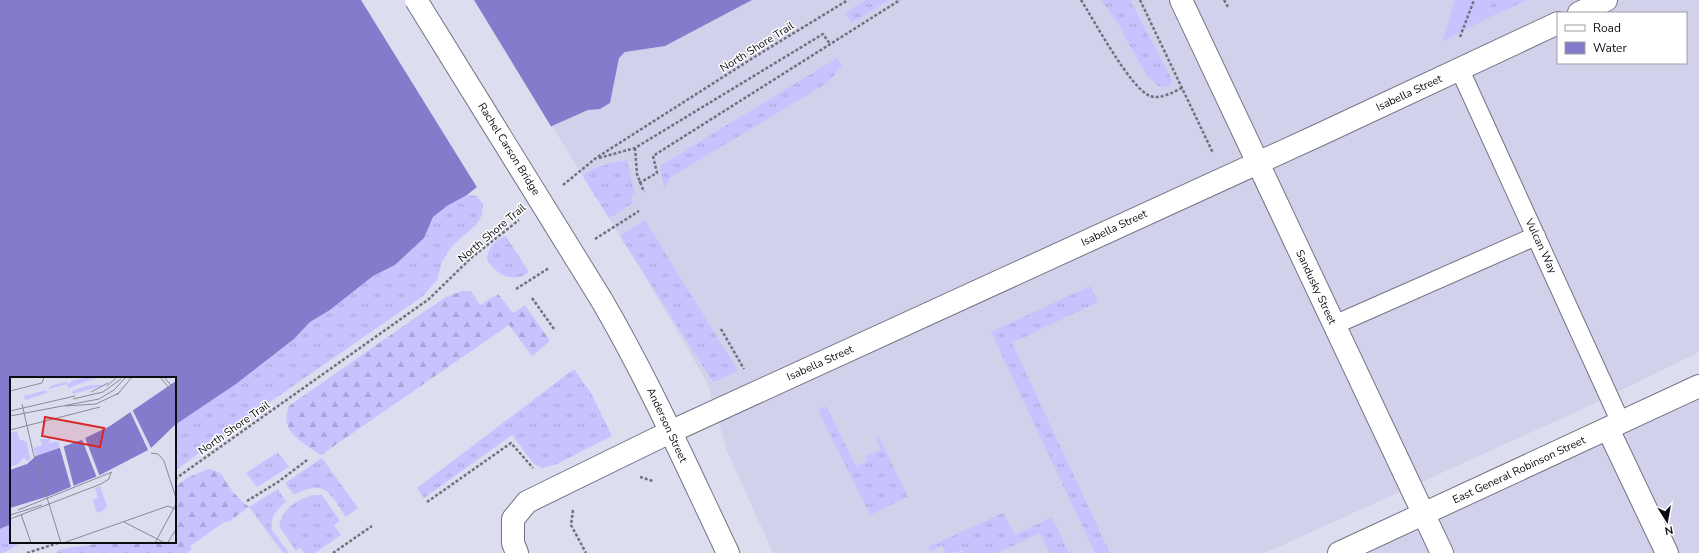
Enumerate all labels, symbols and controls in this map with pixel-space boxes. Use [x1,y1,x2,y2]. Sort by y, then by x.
legend [1557,12,1687,64]
street label: North Shore Trail [717,18,797,76]
text: Road [1593,20,1621,36]
text: Water [1593,40,1627,56]
street label: Isabella Street [1373,71,1445,115]
street label: Rachel Carson Bridge [474,100,544,198]
street label: North Shore Trail [455,200,530,266]
street label: Isabella Street [1078,206,1150,250]
street label: Vulcan Way [1521,215,1560,276]
street label: Sandusky Street [1292,247,1340,327]
street label: Isabella Street [784,342,856,384]
inset map [10,377,176,543]
street label: Anderson Street [643,385,691,465]
street label: North Shore Trail [195,397,273,458]
street label: East General Robinson Street [1450,433,1588,507]
north arrow [1647,501,1687,541]
text: N [1663,522,1674,538]

